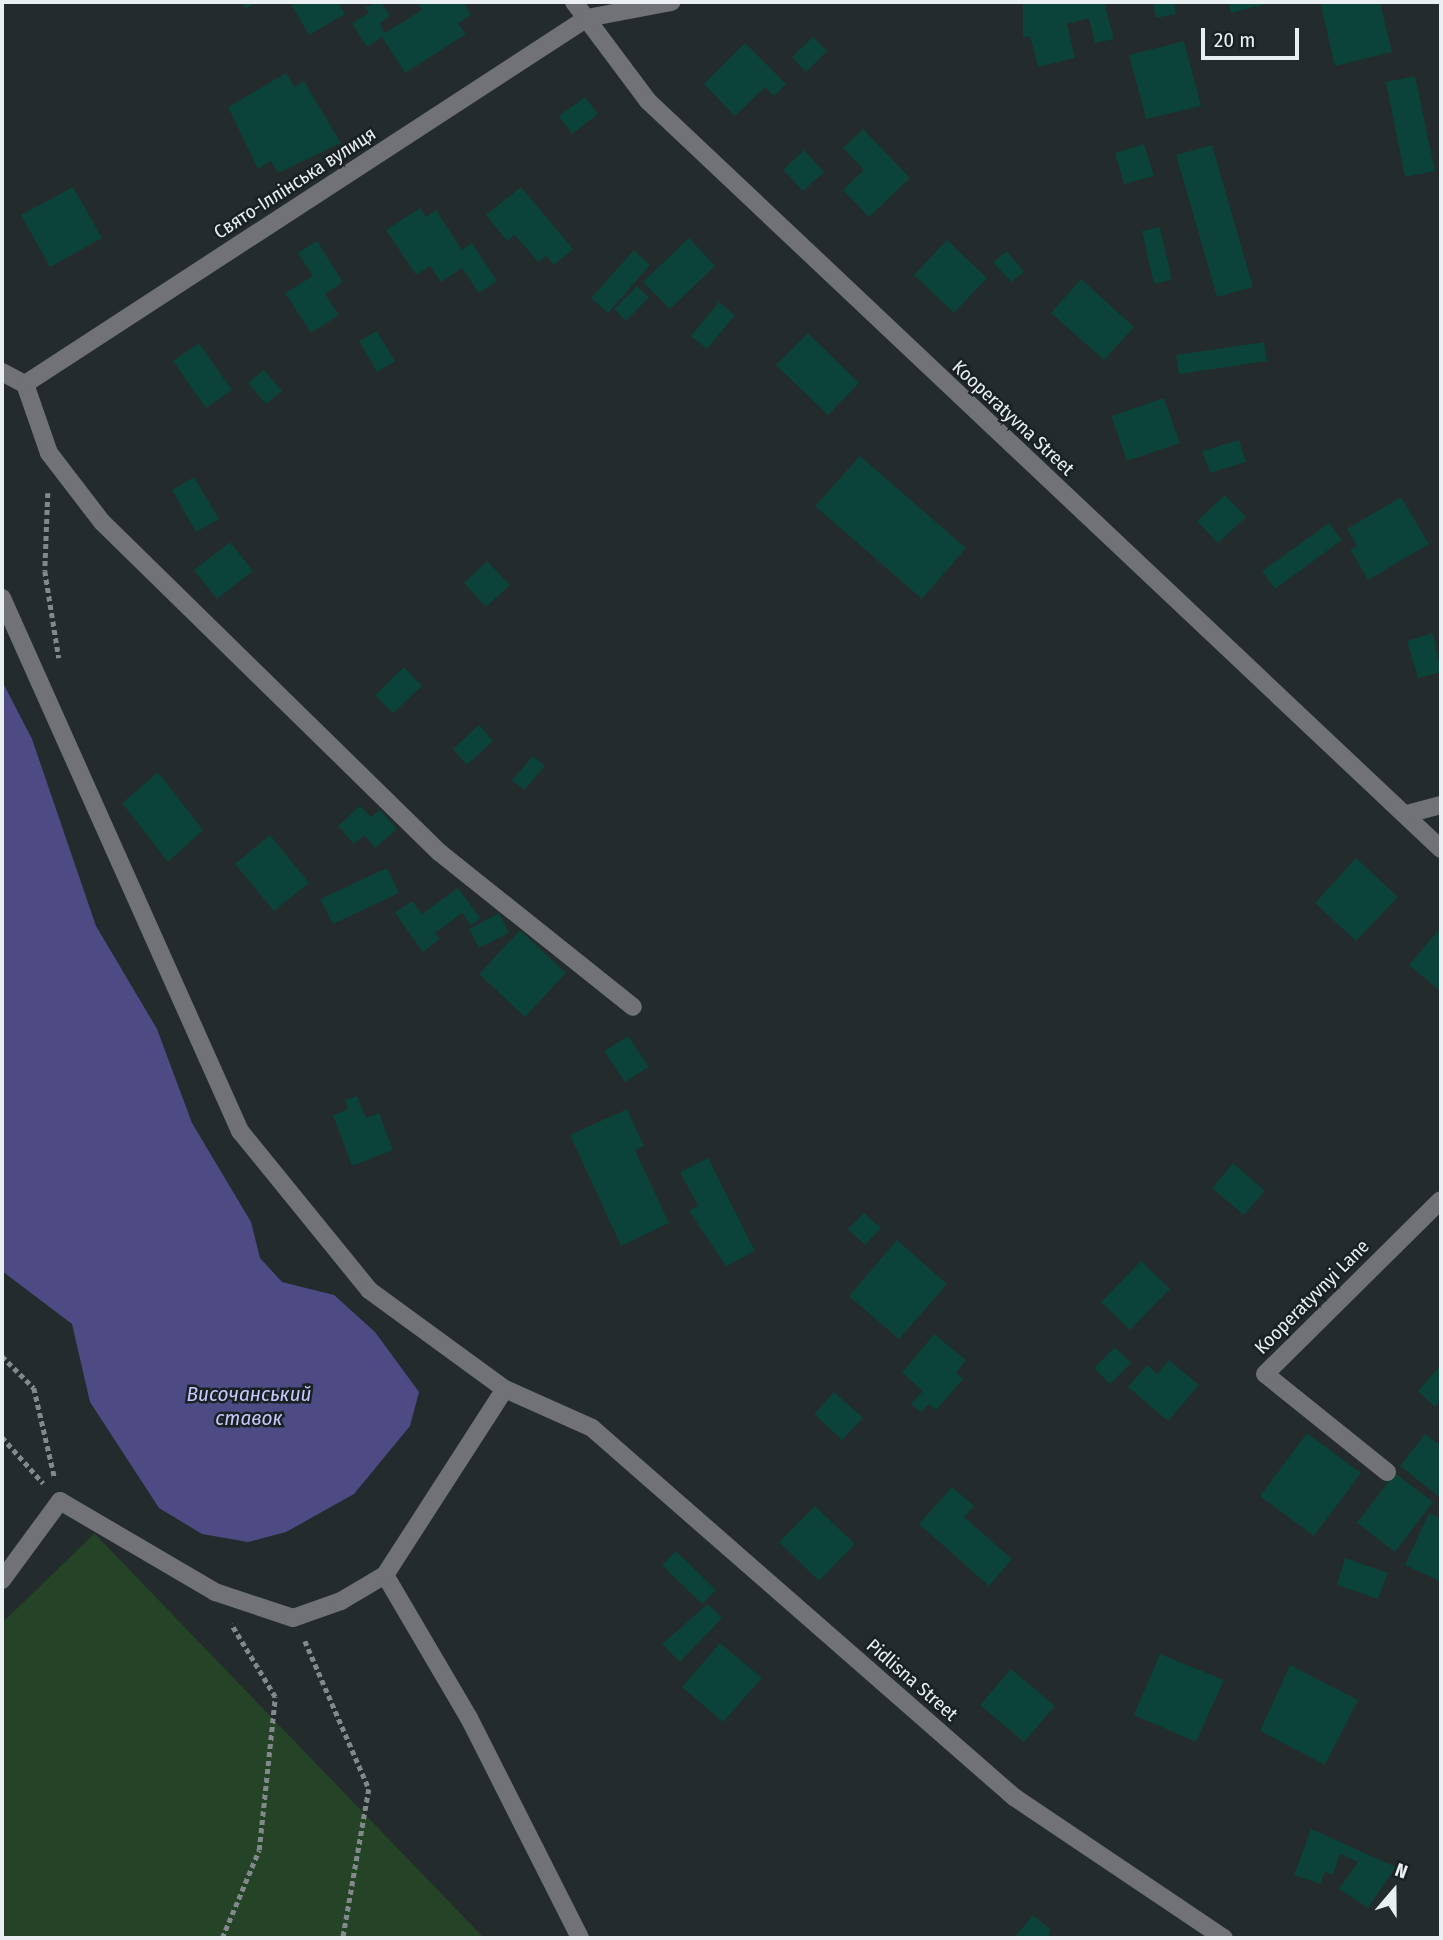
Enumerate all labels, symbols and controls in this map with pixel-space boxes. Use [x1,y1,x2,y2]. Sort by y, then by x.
scale bar [1205,14,1303,58]
text: 20 m [1214,27,1255,53]
street label: Свято-Іллінська вулиця [210,122,380,244]
street label: Kooperatyvna Street [947,356,1079,480]
street label: Kooperatyvnyi Lane [1250,1235,1374,1359]
water label: Височанський ставок [187,1381,311,1431]
street label: Pidlisna Street [862,1634,962,1726]
north arrow [1359,1856,1429,1926]
text: N [1392,1858,1411,1884]

